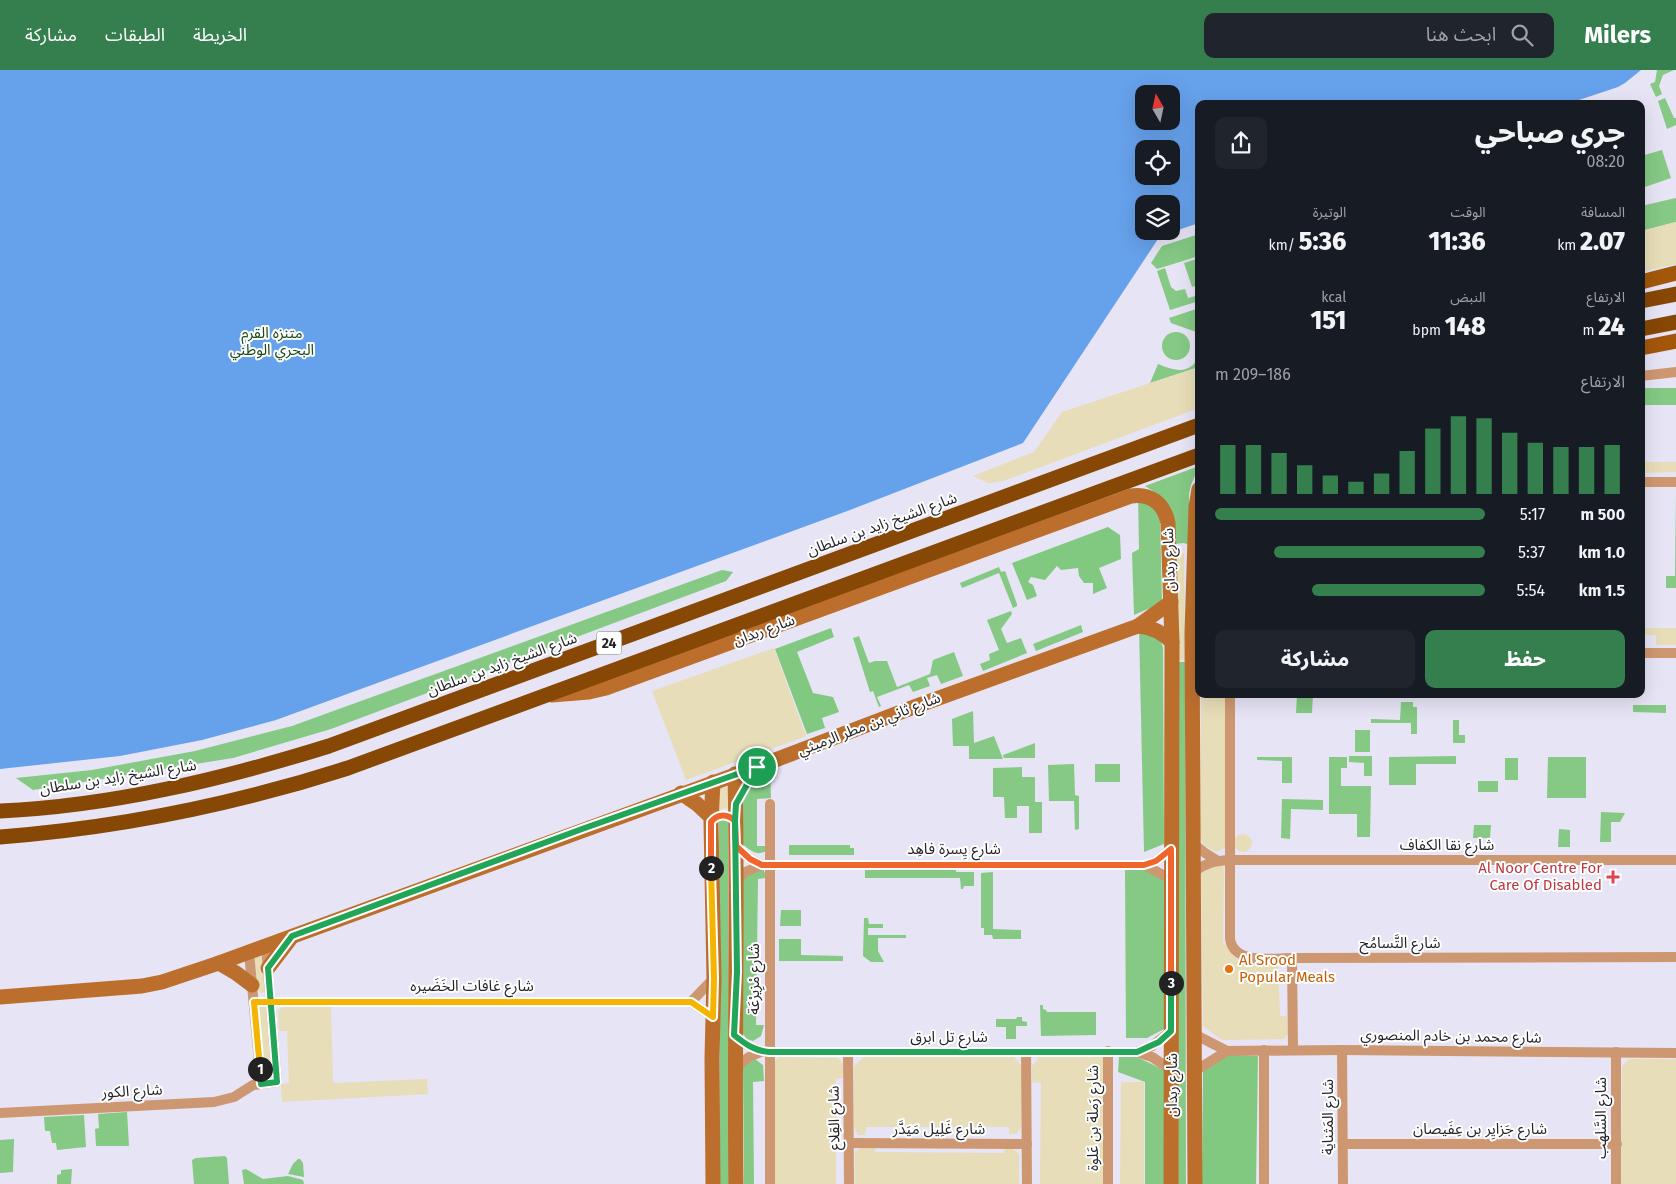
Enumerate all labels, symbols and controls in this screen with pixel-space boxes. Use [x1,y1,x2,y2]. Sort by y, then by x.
search box [1204,13,1554,58]
icon: search [1508,21,1536,49]
text: Milers [1584,21,1651,49]
text: ابحث هنا [1426,23,1496,46]
text: مشاركة [25,24,77,46]
text: الطبقات [105,24,165,46]
text: الخريطة [193,24,247,46]
north arrow [1135,85,1180,130]
map controls [1135,85,1180,240]
text: جري صباحي [1475,116,1625,149]
button: share [1215,117,1267,169]
button: locate [1135,140,1180,185]
text: 08:20 [1587,152,1625,171]
button: layers [1135,195,1180,240]
text: الوتيرة [1313,204,1346,221]
text: الوقت [1451,204,1486,221]
text: المسافة [1581,204,1625,221]
text: 5:36 [1299,227,1346,257]
text: 11:36 [1429,227,1486,257]
text: 2.07 [1580,227,1625,257]
text: /km [1269,237,1299,254]
text: km [1557,237,1580,254]
text: kcal [1321,289,1346,306]
text: النبض [1450,289,1486,306]
text: الارتفاع [1587,289,1625,306]
text: 151 [1310,306,1346,336]
text: 148 [1445,312,1486,342]
text: 24 [1598,312,1625,342]
text: bpm [1412,322,1445,339]
text: m [1583,322,1598,339]
park label: متنزه القرم البحري الوطني [230,324,314,361]
text: 186–209 m [1215,365,1291,384]
text: الارتفاع [1581,372,1625,391]
street label: شارع الشيخ زايد بن سلطان [805,488,961,562]
text: 5:17 [1520,505,1545,524]
text: 500 m [1580,505,1625,524]
street label: شارع ربدان [1159,527,1182,592]
text: 5:37 [1518,543,1545,562]
text: 1.0 km [1578,543,1625,562]
text: 5:54 [1517,581,1545,600]
text: 1.5 km [1579,581,1625,600]
street label: شارع ربدان [731,610,798,652]
street label: شارع الشيخ زايد بن سلطان [425,628,581,702]
button: مشاركة [1215,630,1415,688]
button: حفظ [1425,630,1625,688]
road number: 24 [596,632,622,654]
street label: شارع ثاني بن مطر الرميثي [795,688,944,762]
pin [736,746,778,788]
icon: arrive [743,753,771,781]
street label: شارع الشيخ زايد بن سلطان [38,756,198,801]
street label: شارع نقا الكفاف [1400,836,1495,857]
street label: شارع يِسرة فاهِد [907,840,1001,861]
pin: 2 [698,856,724,880]
place label: Al Noor Centre For Care Of Disabled [1478,859,1602,894]
text: 2 [708,860,715,877]
marker: Al Noor Centre For Care Of Disabled [1606,870,1620,884]
street label: شارع التَّسامُح [1359,934,1441,955]
street label: شارع مْزِيرْعَة [745,943,766,1015]
place label: Al Srood Popular Meals [1239,951,1335,986]
marker: Al Srood Popular Meals [1223,963,1235,975]
pin: 3 [1158,970,1184,996]
text: 3 [1168,975,1175,992]
street label: شارع غافات الخَضَيره [410,977,534,998]
street label: شارع محمد بن خادم المنصوري [1360,1025,1542,1050]
street label: شارع تل ابرق [910,1028,988,1049]
street label: شارع ربدان [1163,1053,1184,1117]
pin: 1 [248,1056,272,1082]
text: 1 [257,1061,264,1078]
street label: شارع رَملة بن عَلوة [1084,1065,1105,1171]
street label: شارع السَّلهب [1592,1077,1613,1159]
street label: شارع المَثناية [1319,1079,1340,1155]
street label: شارع الكور [100,1080,163,1105]
street label: شارع القِلاع [824,1085,847,1151]
street label: شارع غَلِيل مَيَدَّر [892,1120,986,1141]
street label: شارع جَزايِر بن عِفَيصان [1413,1120,1547,1141]

